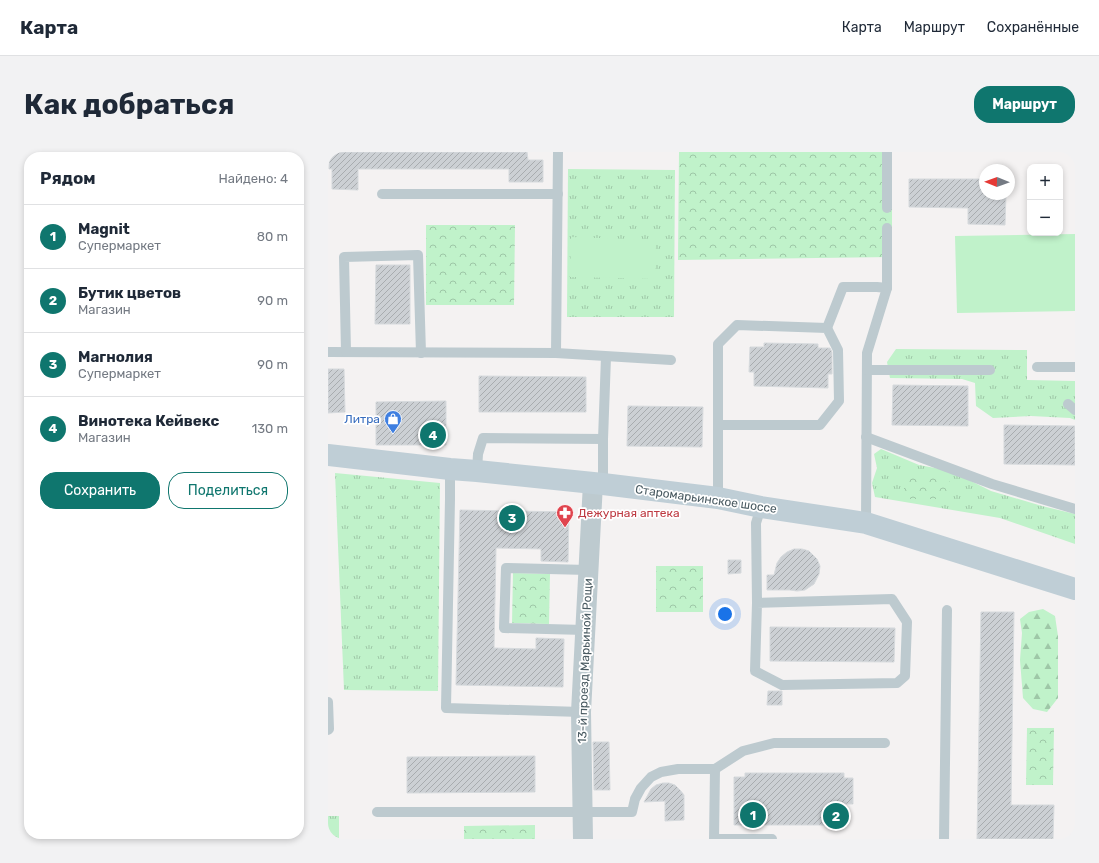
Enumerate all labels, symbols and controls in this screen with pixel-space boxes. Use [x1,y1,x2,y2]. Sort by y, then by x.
text: Карта [20,16,78,39]
text: Карта [842,19,882,36]
text: Маршрут [904,19,965,36]
text: Сохранённые [987,19,1079,36]
button: Маршрут [974,86,1075,123]
text: Как добраться [24,88,234,121]
north arrow [979,164,1015,200]
map controls [1027,164,1063,236]
button: + [1027,164,1063,200]
text: Рядом [40,168,96,188]
text: Найдено: 4 [219,171,288,186]
button: − [1027,200,1063,236]
text: Magnit [78,220,130,238]
text: 1 [50,229,56,244]
text: 80 m [257,229,288,244]
text: Супермаркет [78,238,161,253]
text: Бутик цветов [78,284,181,302]
text: 2 [49,293,57,308]
text: 90 m [257,293,288,308]
text: Магазин [78,302,131,317]
text: Магнолия [78,348,153,366]
text: 3 [49,357,57,372]
text: 90 m [257,357,288,372]
text: Супермаркет [78,366,161,381]
shop icon: Литра [383,409,403,434]
text: Винотека Кейвекс [78,412,219,430]
place label: Литра [344,412,380,426]
pin: 4 [420,420,446,450]
text: 4 [49,421,57,436]
text: 130 m [252,421,288,436]
text: Магазин [78,430,131,445]
button: Сохранить [40,472,160,509]
button: Поделиться [168,472,288,509]
street label: Старомарьинское шоссе [634,482,778,516]
pin: 3 [499,503,525,533]
pharmacy icon: Дежурная аптека [555,503,575,528]
place label: Дежурная аптека [578,506,680,520]
street label: 13-й проезд Марьиной Рощи [575,578,595,744]
your location [715,604,735,624]
pin: 1 [740,800,766,830]
pin: 2 [823,801,849,831]

